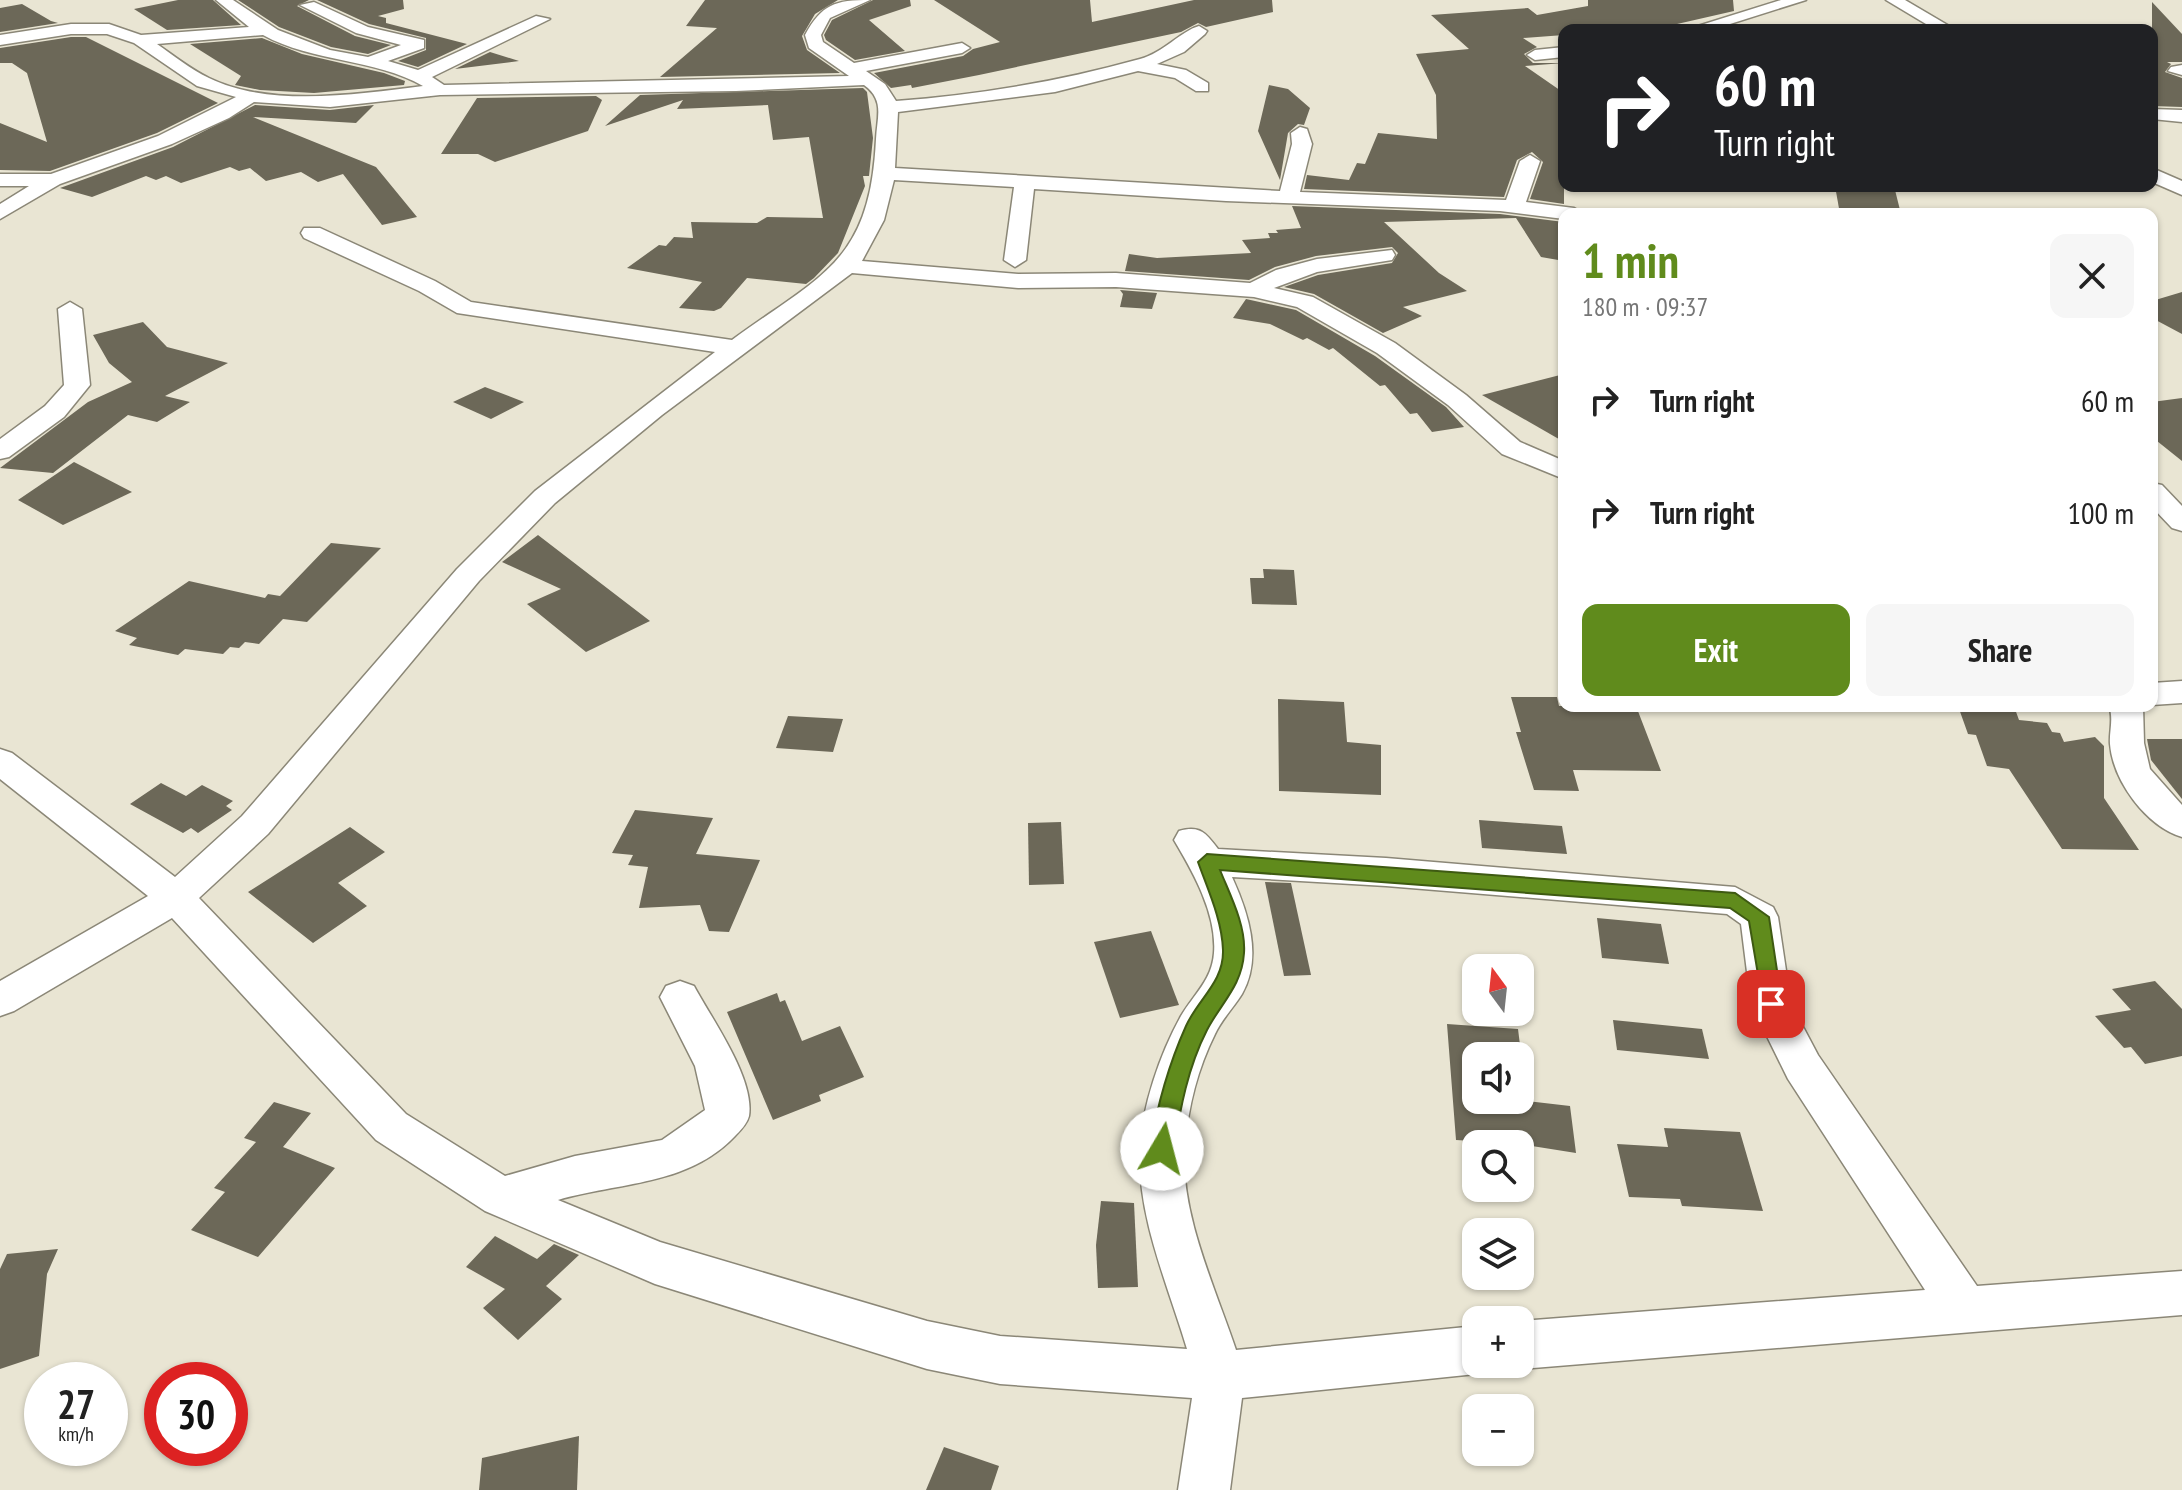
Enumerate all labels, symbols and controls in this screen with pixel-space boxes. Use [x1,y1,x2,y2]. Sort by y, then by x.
text: 60 m [1714,49,1816,121]
icon: right [1582,56,1686,160]
text: Turn right [1714,119,1835,166]
text: 1 min [1582,229,1679,291]
button: close [2050,234,2134,318]
text: 180 m · 09:37 [1582,290,1708,323]
icon: right [1582,378,1626,422]
text: Turn right [1650,381,1754,420]
text: 60 m [2081,381,2134,420]
icon: right [1582,490,1626,534]
text: Turn right [1650,493,1754,532]
text: 100 m [2068,493,2134,532]
button: Exit [1582,604,1850,696]
button: Share [1866,604,2134,696]
north arrow [1462,954,1534,1026]
map controls [1462,954,1534,1466]
pin [1737,970,1805,1038]
icon: arrive [1749,982,1793,1026]
button: sound [1462,1042,1534,1114]
position arrow [1120,1107,1204,1191]
button: search [1462,1130,1534,1202]
button: layers [1462,1218,1534,1290]
button: + [1462,1306,1534,1378]
speed limit sign: 30 [144,1362,248,1466]
text: 27 [57,1378,95,1430]
button: − [1462,1394,1534,1466]
text: km/h [58,1421,94,1447]

